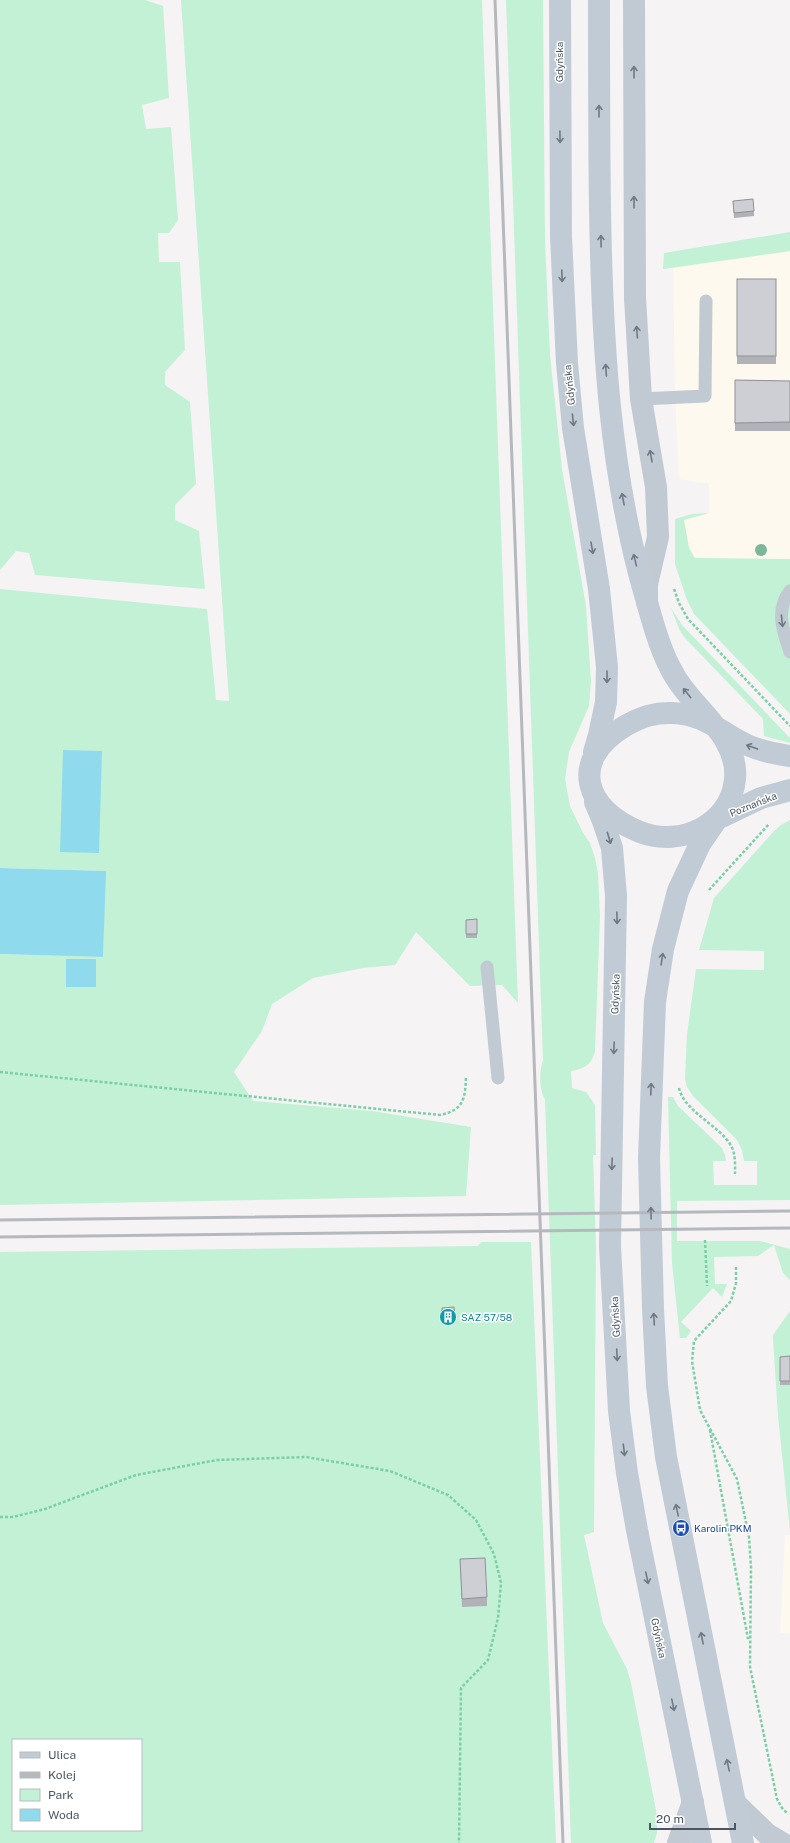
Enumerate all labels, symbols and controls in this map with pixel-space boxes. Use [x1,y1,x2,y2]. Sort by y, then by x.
street label: Gdyńska [553,42,565,82]
one-way arrow [630,66,638,79]
one-way arrow [595,105,603,118]
one-way arrow [556,130,564,143]
one-way arrow [630,196,638,209]
one-way arrow [597,235,604,248]
one-way arrow [558,269,566,282]
one-way arrow [633,326,640,339]
street label: Gdyńska [561,364,577,406]
one-way arrow [603,364,610,377]
one-way arrow [569,413,576,426]
one-way arrow [647,450,655,463]
one-way arrow [619,493,627,506]
one-way arrow [589,541,597,554]
one-way arrow [631,554,639,567]
one-way arrow [778,614,786,627]
one-way arrow [603,670,611,683]
one-way arrow [682,688,691,699]
one-way arrow [747,742,759,750]
street label: Poznańska [728,789,778,819]
one-way arrow [606,831,613,844]
one-way arrow [613,911,621,924]
one-way arrow [658,953,666,966]
street label: Gdyńska [608,974,622,1014]
one-way arrow [610,1041,617,1054]
one-way arrow [648,1083,655,1096]
one-way arrow [608,1157,616,1170]
one-way arrow [647,1207,655,1220]
street label: Gdyńska [608,1296,622,1338]
building icon: SAZ 57/58 [438,1307,458,1327]
place label: SAZ 57/58 [461,1311,512,1323]
one-way arrow [650,1313,657,1326]
one-way arrow [613,1348,620,1361]
one-way arrow [620,1443,628,1456]
one-way arrow [673,1504,681,1517]
bus stop icon: Karolin PKM [671,1518,691,1538]
place label: Karolin PKM [694,1522,752,1534]
one-way arrow [644,1571,652,1584]
street label: Gdyńska [649,1617,669,1659]
one-way arrow [698,1632,706,1645]
one-way arrow [670,1698,678,1711]
legend [12,1739,142,1831]
text: Ulica [48,1748,76,1762]
one-way arrow [723,1759,731,1772]
text: Kolej [48,1768,76,1782]
text: Park [48,1788,74,1802]
scale bar [650,1805,735,1831]
text: Woda [48,1808,79,1822]
text: 20 m [656,1812,684,1826]

